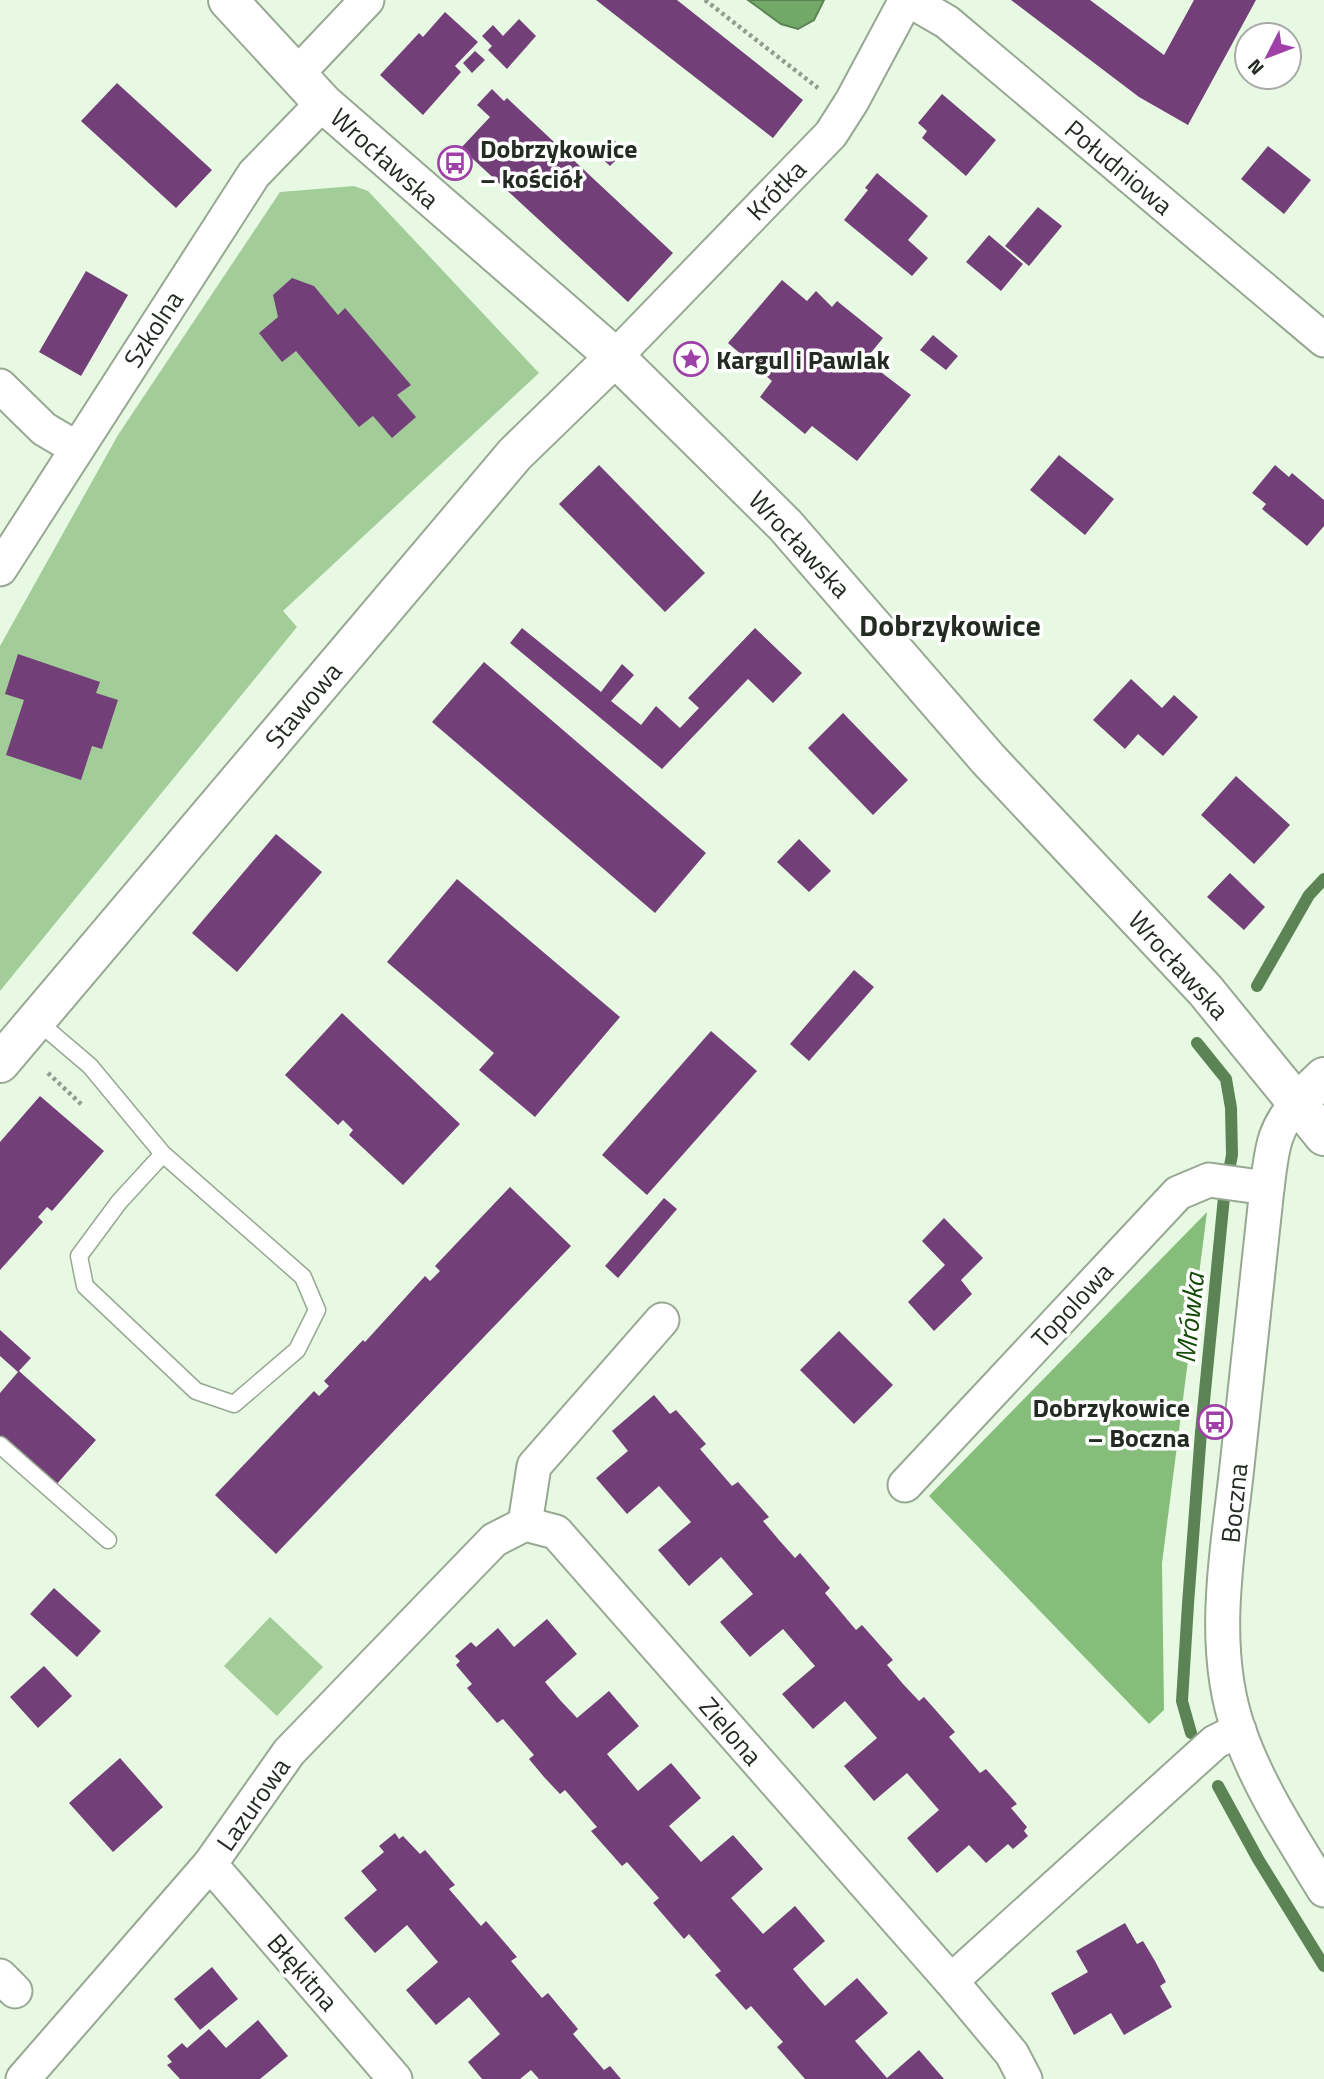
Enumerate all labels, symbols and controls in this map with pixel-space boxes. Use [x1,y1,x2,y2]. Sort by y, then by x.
north arrow [1233,21,1303,91]
text: N [1240,53,1270,82]
street label: Wrocławska [322,98,448,218]
street label: Południowa [1056,110,1182,224]
place label: Dobrzykowice – kościół [480,129,638,198]
bus stop icon: Dobrzykowice – kościół [436,144,474,182]
street label: Krótka [737,151,815,229]
street label: Szkolna [114,283,192,375]
place icon: Kargul i Pawlak [672,340,710,378]
place label: Kargul i Pawlak [716,340,890,379]
street label: Wrocławska [740,481,860,607]
district label: Dobrzykowice [859,602,1041,648]
street label: Stawowa [255,653,351,757]
street label: Wrocławska [1119,902,1239,1028]
street label: Topolowa [1022,1253,1122,1357]
water label: Mrówka [1163,1269,1215,1365]
place label: Dobrzykowice – Boczna [1032,1388,1190,1457]
bus stop icon: Dobrzykowice – Boczna [1196,1403,1234,1441]
street label: Boczna [1210,1461,1258,1545]
street label: Zielona [690,1688,772,1774]
street label: Lazurowa [207,1749,299,1859]
street label: Błękitna [258,1925,348,2019]

